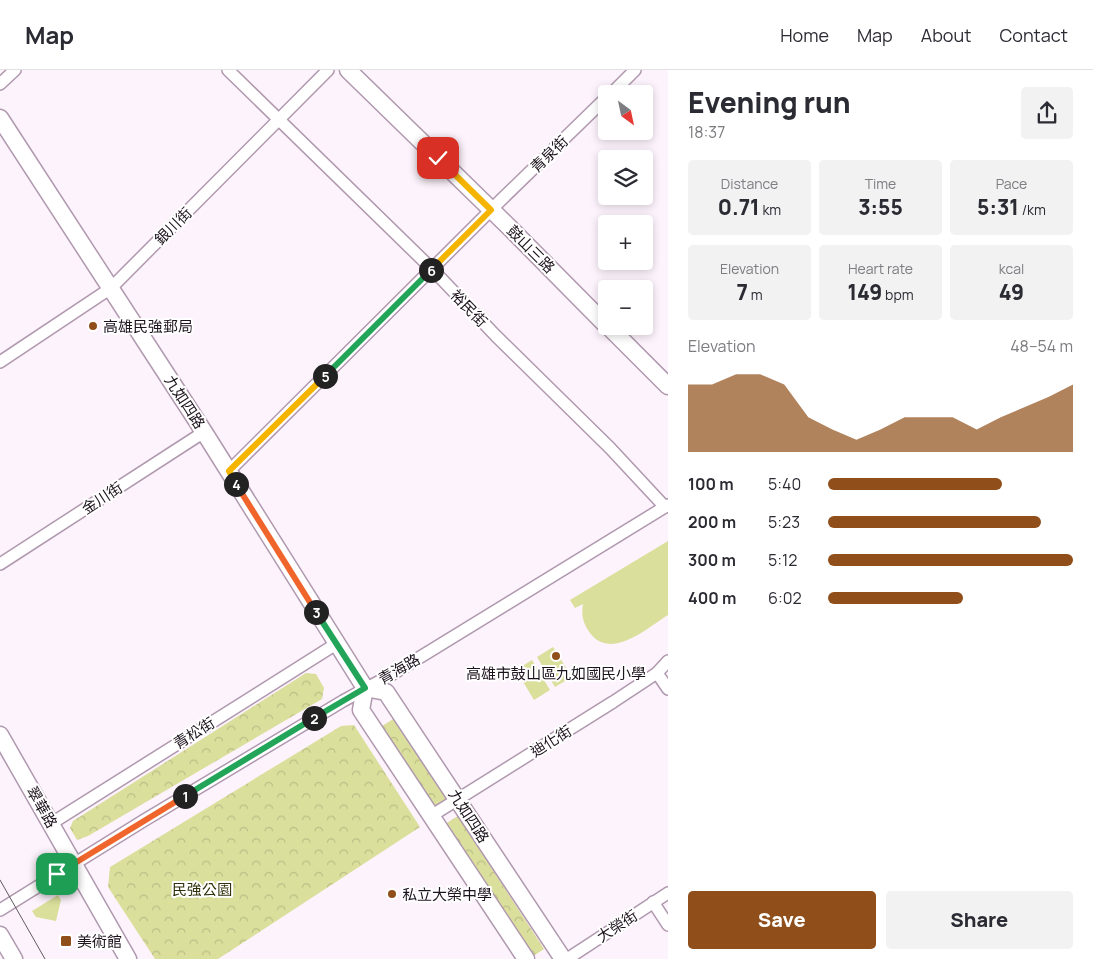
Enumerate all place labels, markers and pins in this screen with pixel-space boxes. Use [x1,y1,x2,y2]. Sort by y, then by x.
pin [417,137,459,179]
pin: 6 [418,258,444,282]
place label: 高雄民強郵局 [103,316,193,337]
marker: 高雄民強郵局 [87,320,99,332]
pin: 5 [312,364,338,388]
pin: 4 [224,472,248,496]
pin: 3 [304,600,328,624]
marker: 高雄市鼓山區九如國民小學 [550,650,562,662]
place label: 高雄市鼓山區九如國民小學 [466,663,646,684]
pin: 2 [302,706,326,730]
pin: 1 [172,784,198,808]
pin [36,853,78,895]
place label: 私立大榮中學 [402,884,492,905]
marker: 私立大榮中學 [386,888,398,900]
place label: 美術館 [77,931,122,952]
marker: 美術館 [59,934,73,948]

